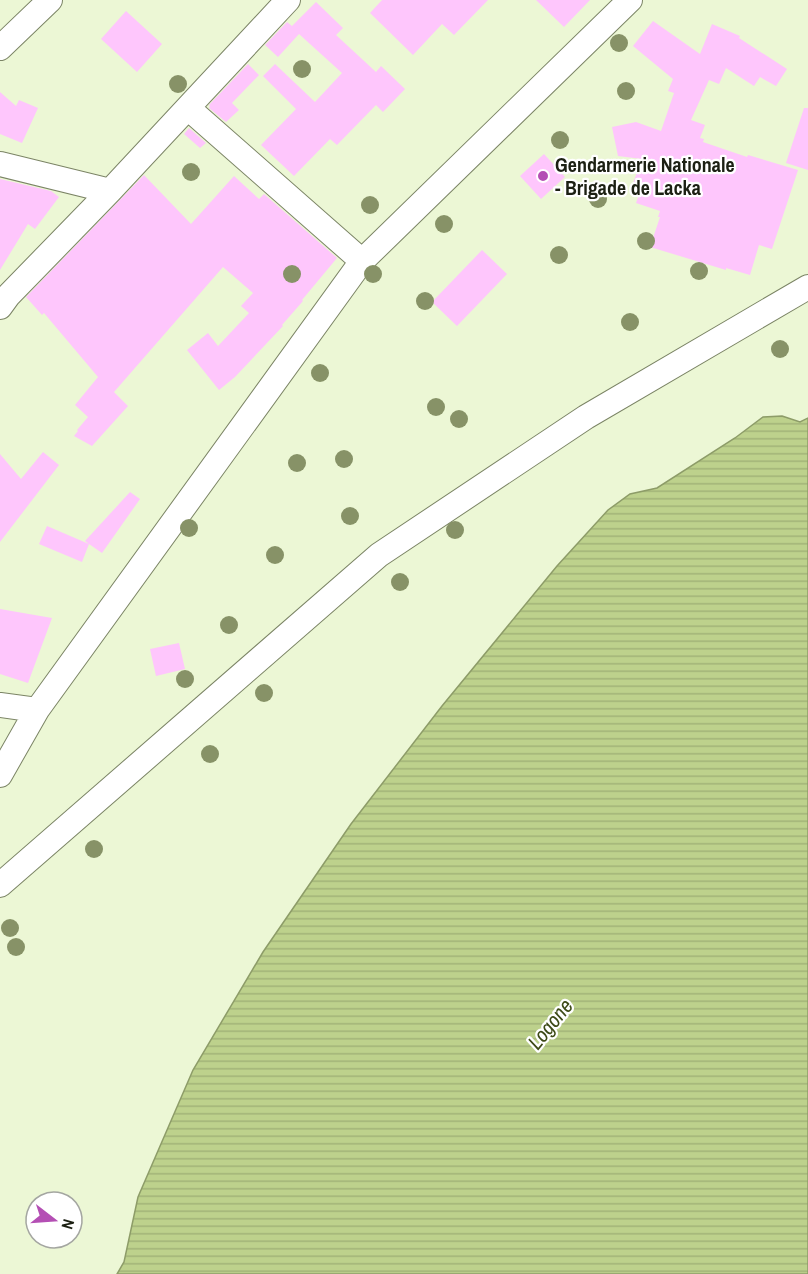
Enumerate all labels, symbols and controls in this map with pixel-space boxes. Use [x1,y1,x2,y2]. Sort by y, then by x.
place label: Gendarmerie Nationale - Brigade de Lacka [555,151,735,201]
marker: Gendarmerie Nationale - Brigade de Lacka [536,169,550,183]
water label: Logone [521,993,579,1055]
north arrow [24,1190,84,1250]
text: N [56,1217,80,1232]

